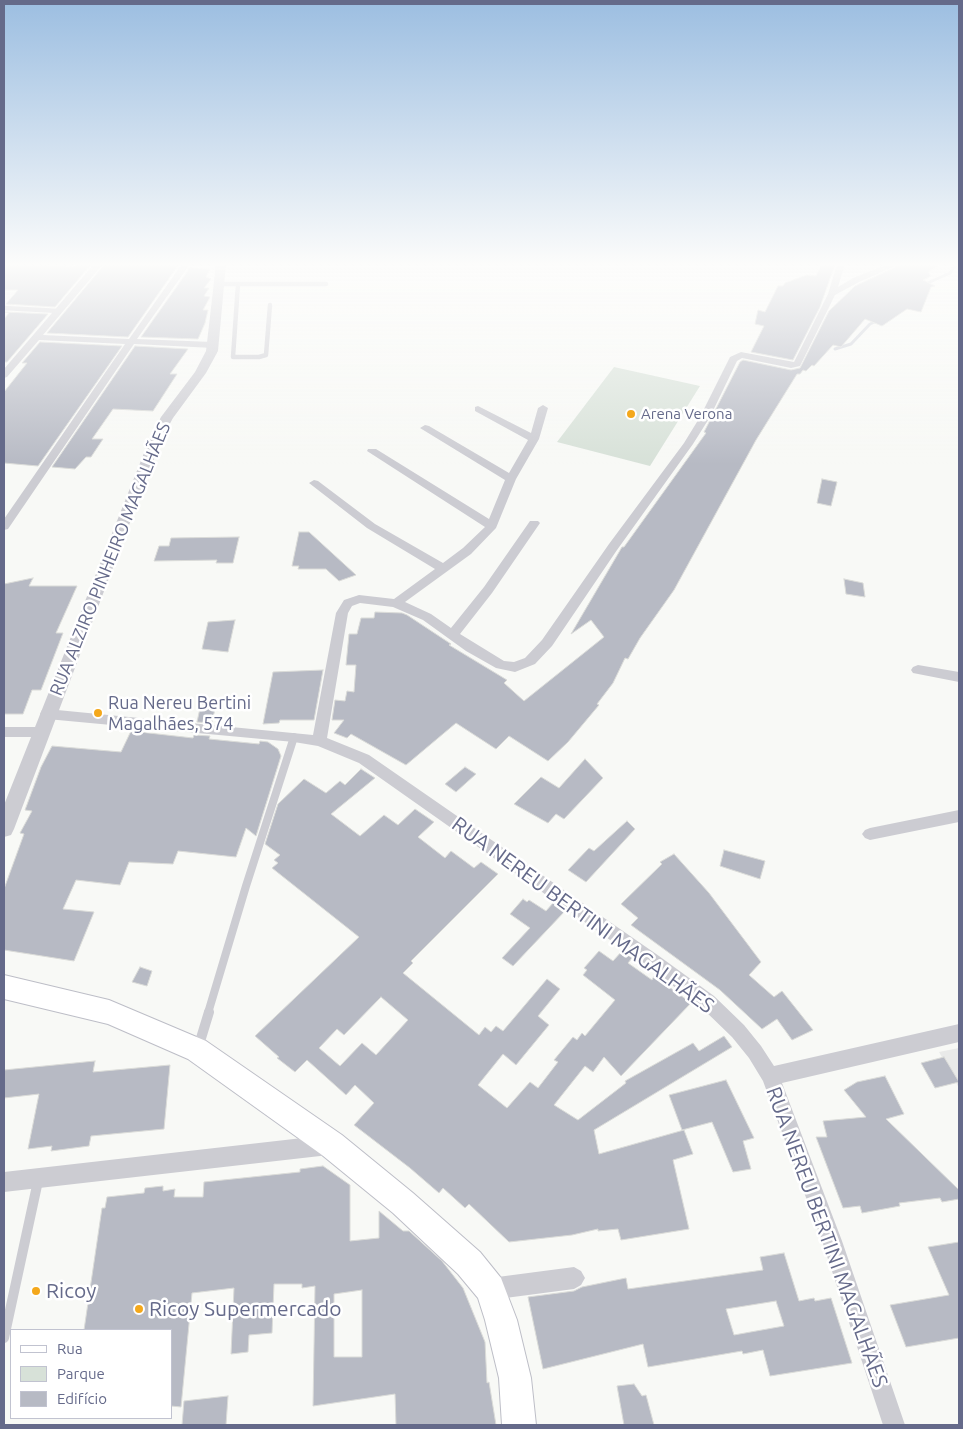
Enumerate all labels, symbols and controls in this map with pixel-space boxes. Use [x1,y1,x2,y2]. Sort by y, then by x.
place label: Arena Verona [641,405,732,423]
marker: Arena Verona [625,408,637,420]
street label: RUA ALZIRO PINHEIRO MAGALHÃES [45,419,175,699]
place label: Rua Nereu Bertini Magalhães, 574 [108,692,251,734]
marker: Rua Nereu Bertini Magalhães, 574 [92,707,104,719]
street label: RUA NEREU BERTINI MAGALHÃES [447,811,719,1019]
street label: RUA NEREU BERTINI MAGALHÃES [761,1083,893,1391]
place label: Ricoy [46,1278,96,1304]
marker: Ricoy [30,1285,42,1297]
place label: Ricoy Supermercado [149,1296,342,1322]
marker: Ricoy Supermercado [133,1303,145,1315]
legend [10,1329,172,1419]
text: Rua [57,1340,83,1357]
text: Parque [57,1365,105,1382]
text: Edifício [57,1390,107,1407]

